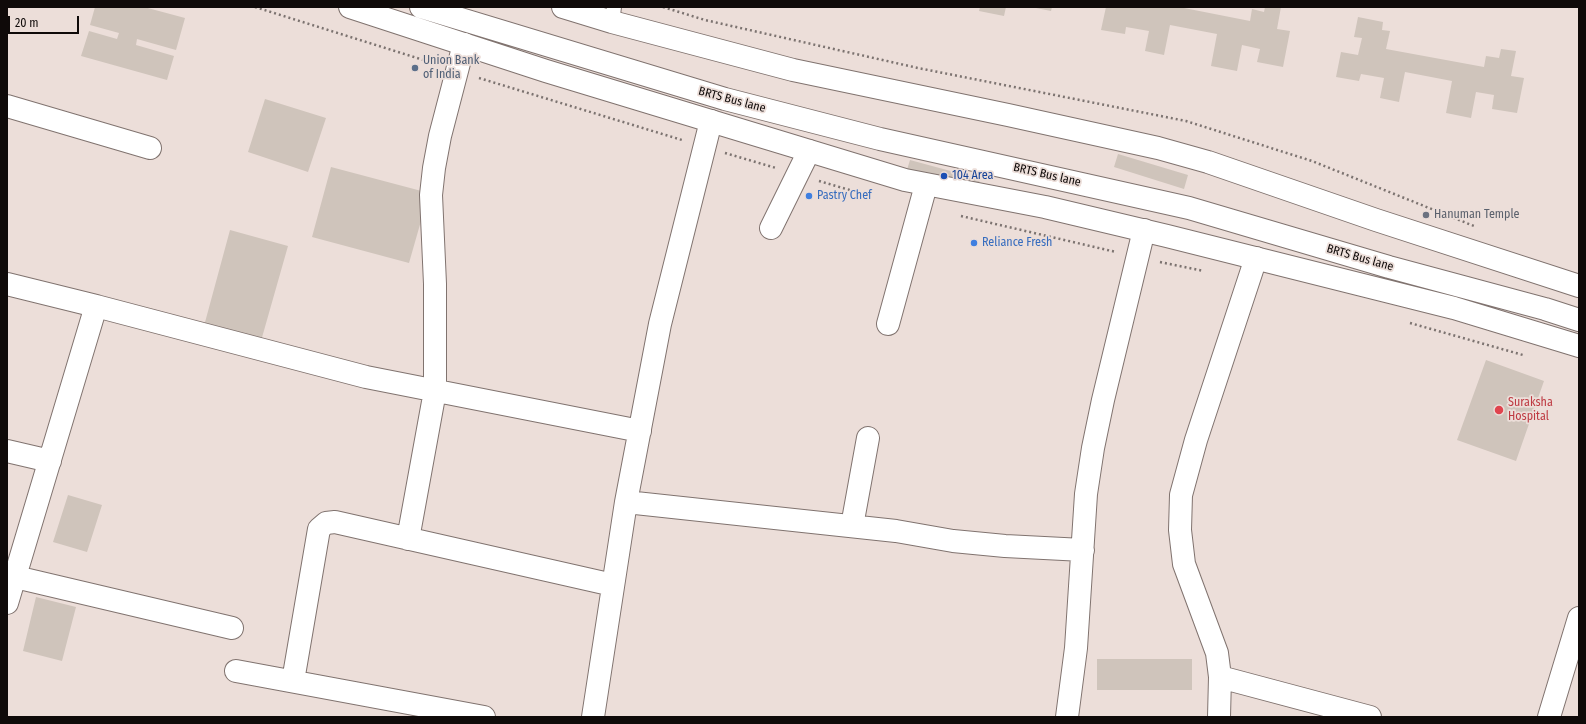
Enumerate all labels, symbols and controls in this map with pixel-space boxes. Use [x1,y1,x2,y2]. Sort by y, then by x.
scale bar [10,8,81,34]
text: 20 m [15,16,39,30]
place label: Union Bank of India [423,54,479,82]
marker: Union Bank of India [410,63,420,73]
street label: BRTS Bus lane [697,84,767,116]
street label: BRTS Bus lane [1012,160,1082,190]
place label: 104 Area [952,169,993,183]
marker: 104 Area [939,171,949,181]
place label: Pastry Chef [817,189,872,203]
marker: Pastry Chef [804,191,814,201]
place label: Hanuman Temple [1434,208,1519,222]
marker: Hanuman Temple [1421,210,1431,220]
place label: Reliance Fresh [982,236,1052,250]
marker: Reliance Fresh [969,238,979,248]
street label: BRTS Bus lane [1325,242,1395,274]
place label: Suraksha Hospital [1508,396,1553,424]
marker: Suraksha Hospital [1493,404,1505,416]

